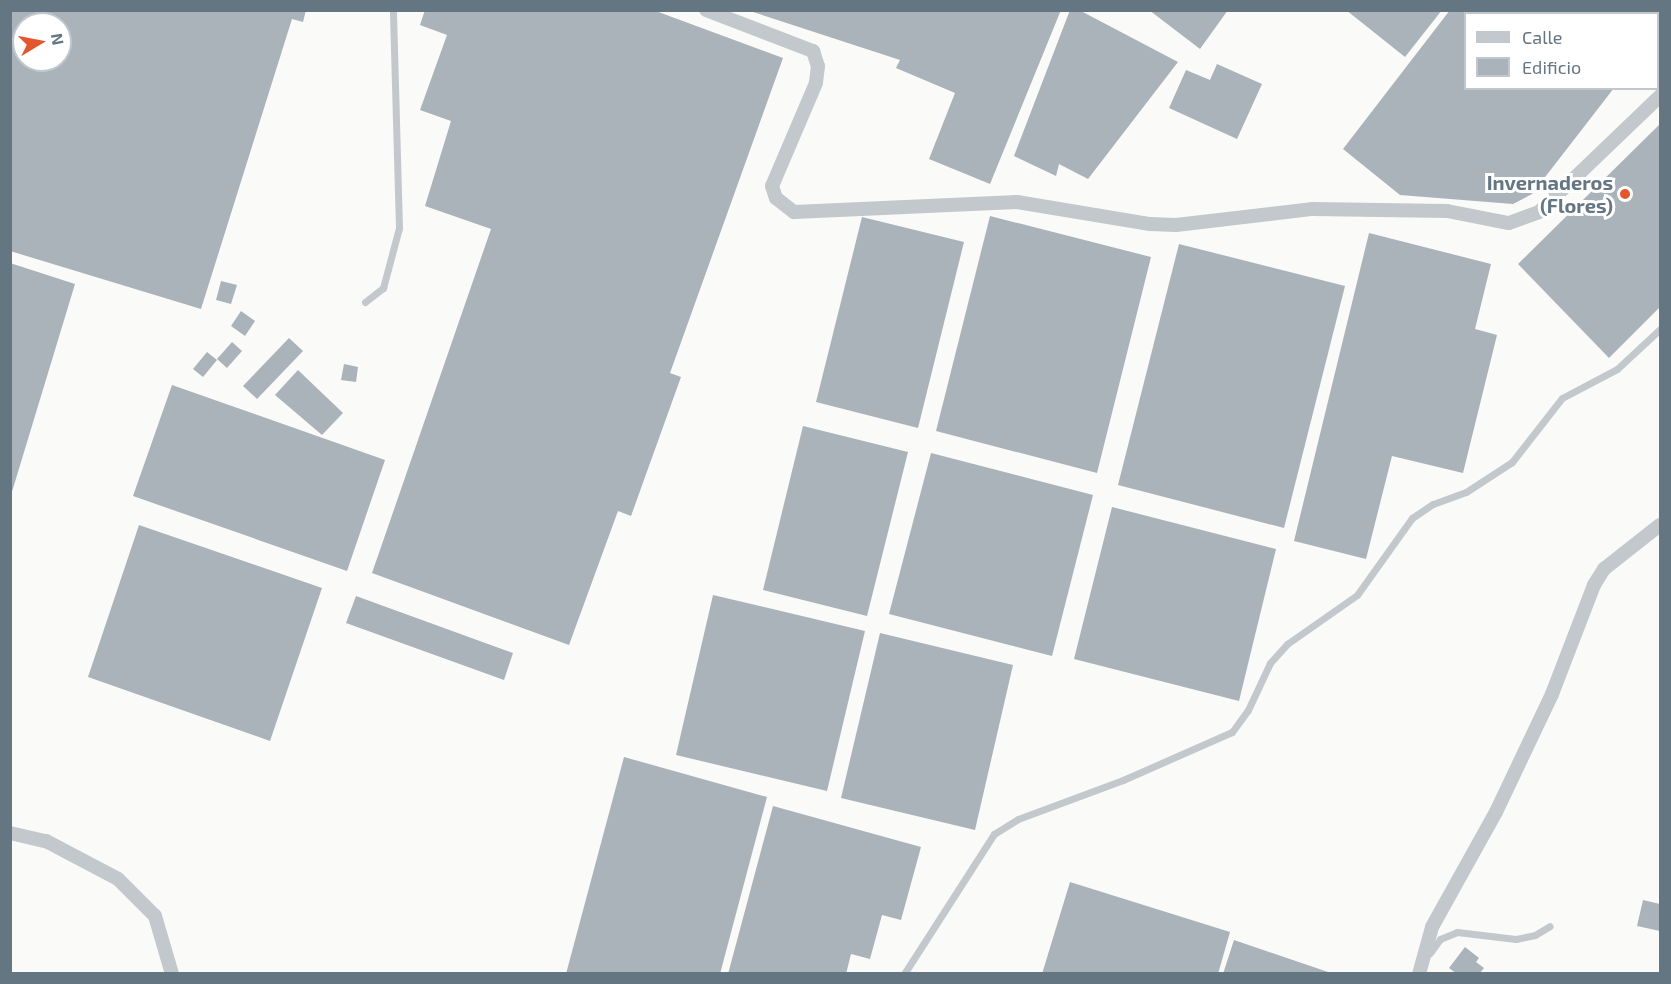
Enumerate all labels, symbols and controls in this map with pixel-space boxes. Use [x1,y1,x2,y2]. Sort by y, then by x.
north arrow [12,12,72,72]
legend [1464,12,1659,90]
text: Calle [1522,26,1563,48]
text: N [48,32,69,46]
text: Edificio [1522,56,1581,78]
place label: Invernaderos (Flores) [1487,170,1613,217]
marker: Invernaderos (Flores) [1618,187,1632,201]

